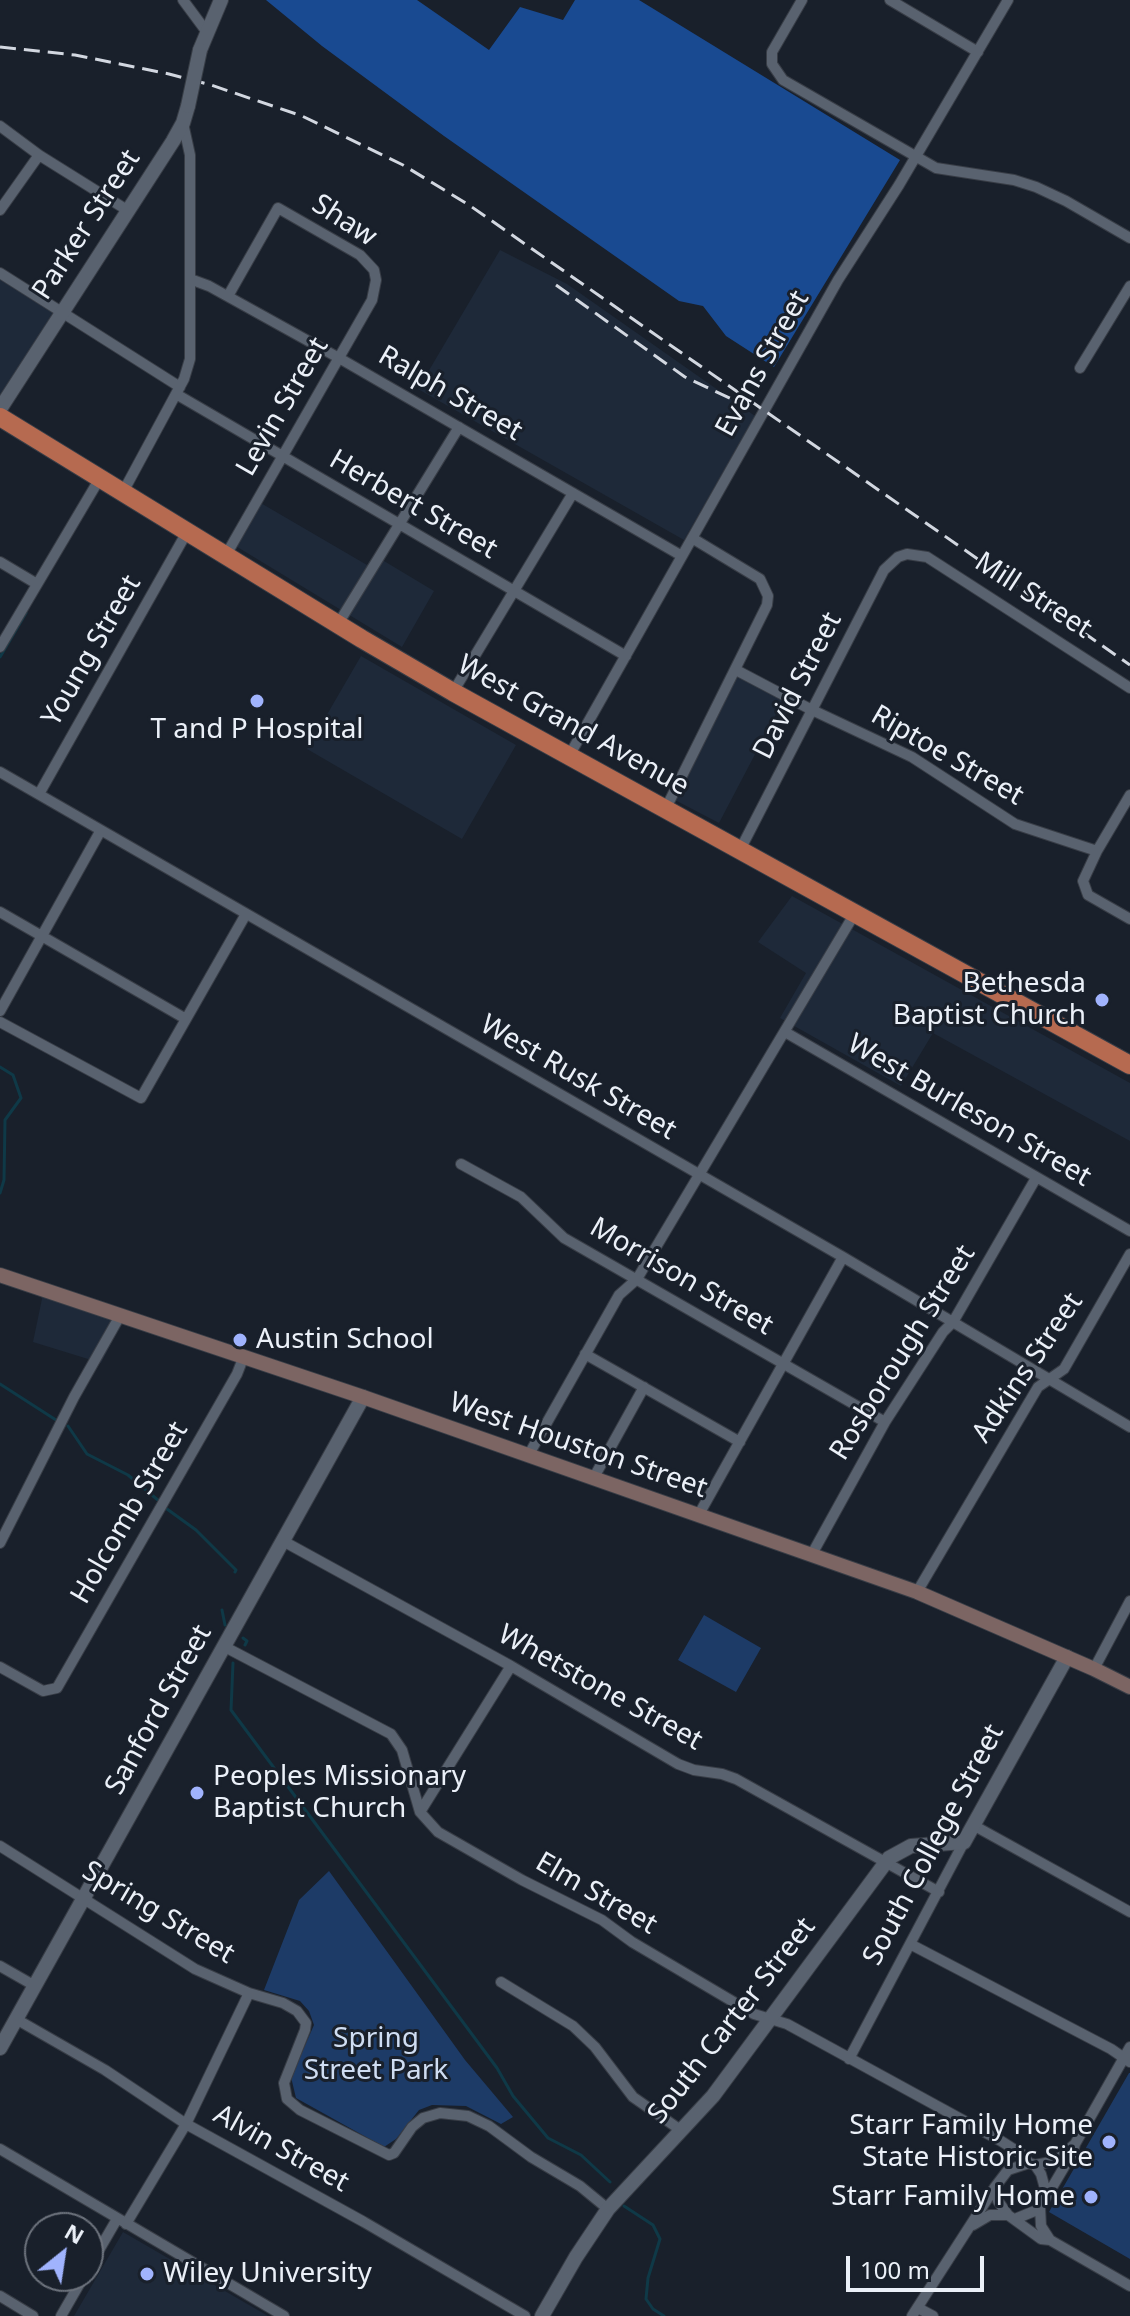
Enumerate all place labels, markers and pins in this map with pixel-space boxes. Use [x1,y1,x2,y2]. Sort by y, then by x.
marker: T and P Hospital [248,692,266,710]
place label: T and P Hospital [150,713,364,747]
place label: Bethesda Baptist Church [893,967,1086,1033]
marker: Bethesda Baptist Church [1093,991,1111,1009]
place label: Austin School [256,1323,434,1357]
marker: Austin School [231,1331,249,1349]
place label: Peoples Missionary Baptist Church [213,1760,466,1826]
marker: Peoples Missionary Baptist Church [188,1784,206,1802]
place label: Starr Family Home State Historic Site [849,2109,1093,2175]
marker: Starr Family Home State Historic Site [1100,2133,1118,2151]
place label: Starr Family Home [831,2180,1075,2214]
marker: Starr Family Home [1082,2188,1100,2206]
place label: Wiley University [163,2257,372,2291]
marker: Wiley University [138,2265,156,2283]

